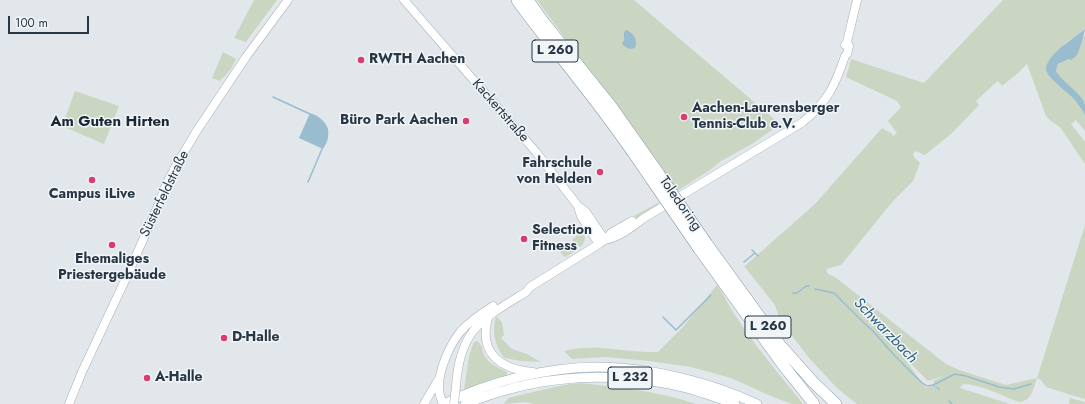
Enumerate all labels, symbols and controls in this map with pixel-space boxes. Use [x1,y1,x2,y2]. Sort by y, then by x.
scale bar [10,8,91,34]
text: 100 m [15,14,48,32]
road number: L 260 [532,40,578,62]
place label: RWTH Aachen [369,52,465,68]
marker: RWTH Aachen [356,55,366,65]
street label: Kackertstraße [468,76,532,146]
place label: Aachen-Laurensberger Tennis-Club e.V. [692,101,839,134]
marker: Aachen-Laurensberger Tennis-Club e.V. [679,112,689,122]
district label: Am Guten Hirten [50,113,170,131]
place label: Büro Park Aachen [340,113,458,129]
marker: Büro Park Aachen [461,116,471,126]
street label: Süsterfeldstraße [137,148,193,240]
place label: Fahrschule von Helden [517,156,592,188]
marker: Fahrschule von Helden [595,167,605,177]
street label: Toledoring [655,174,705,234]
marker: Campus iLive [87,175,97,185]
place label: Campus iLive [49,187,135,203]
place label: Selection Fitness [532,223,592,256]
marker: Selection Fitness [519,234,529,244]
marker: Ehemaliges Priestergebäude [107,240,117,250]
place label: Ehemaliges Priestergebäude [58,252,166,284]
water label: Schwarzbach [849,295,921,367]
road number: L 260 [745,316,791,338]
place label: D-Halle [232,330,280,346]
marker: D-Halle [219,333,229,343]
road number: L 232 [608,367,652,389]
place label: A-Halle [155,370,203,386]
marker: A-Halle [142,373,152,383]

